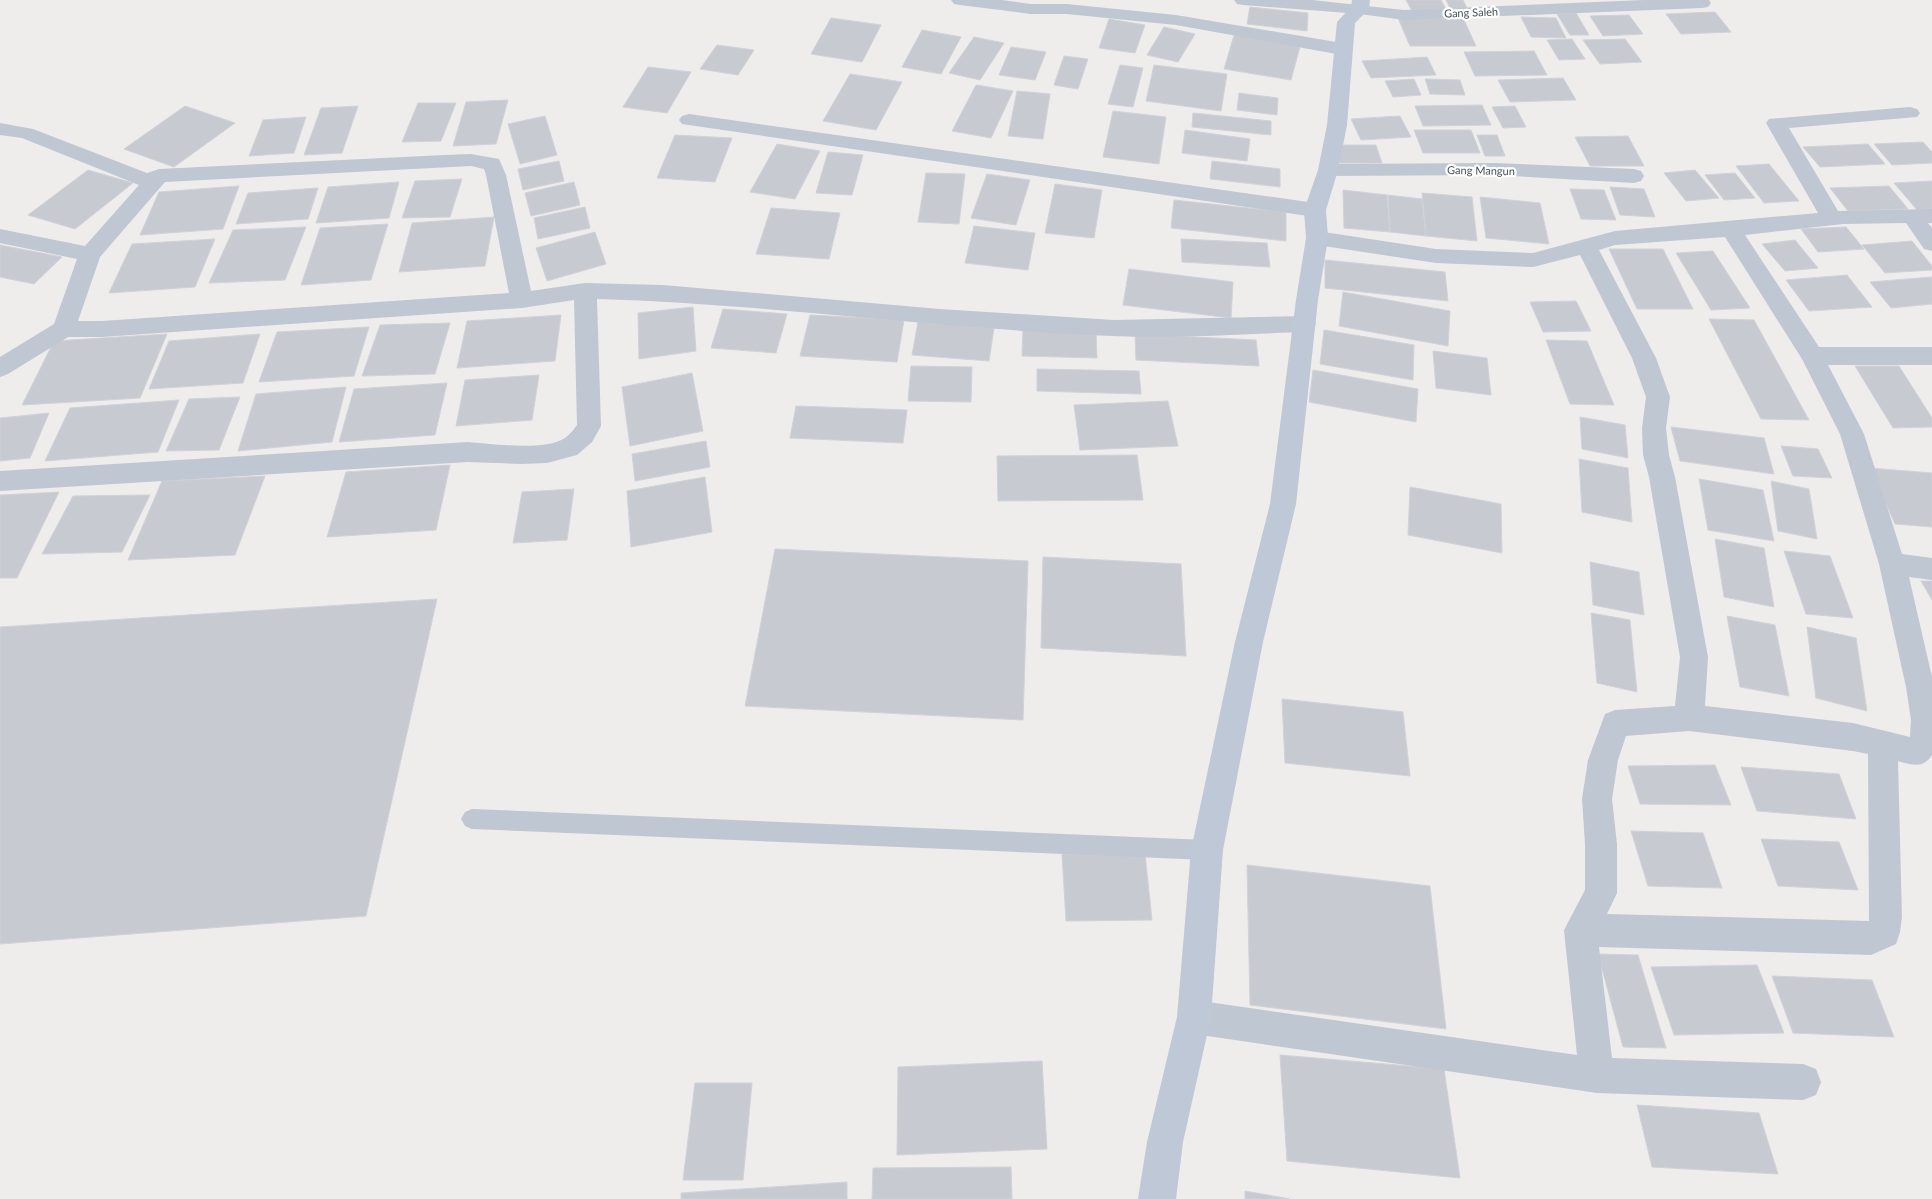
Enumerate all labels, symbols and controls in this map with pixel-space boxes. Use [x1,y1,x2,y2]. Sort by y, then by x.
street label: Gang Saleh [1444,5,1498,19]
street label: Gang Mangun [1447,163,1515,177]

